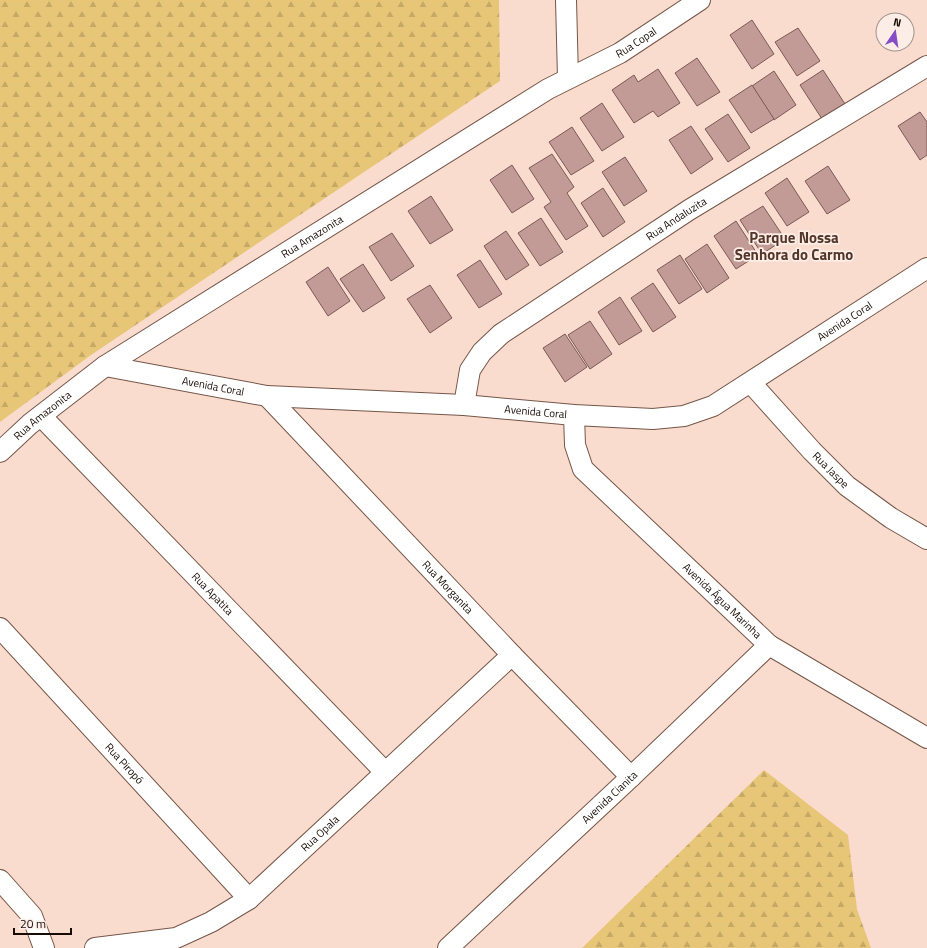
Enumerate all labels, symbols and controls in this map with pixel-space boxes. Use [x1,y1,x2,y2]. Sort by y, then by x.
north arrow [875,12,915,52]
text: N [892,14,903,31]
street label: Rua Copal [613,23,660,62]
street label: Rua Andaluzita [643,193,710,244]
street label: Rua Amazonita [278,211,346,262]
district label: Parque Nossa Senhora do Carmo [735,226,853,266]
street label: Avenida Coral [814,297,875,345]
street label: Avenida Coral [181,372,245,400]
street label: Rua Amazonita [10,387,75,444]
street label: Avenida Coral [504,401,568,422]
street label: Rua Jaspe [809,448,853,492]
street label: Rua Morganita [418,557,477,618]
street label: Avenida Água Marinha [679,559,766,642]
street label: Rua Apatita [188,569,238,619]
street label: Rua Piropó [101,739,148,788]
street label: Avenida Cianita [578,767,641,827]
street label: Rua Opala [297,811,343,855]
scale bar [14,910,71,936]
text: 20 m [20,914,46,933]

